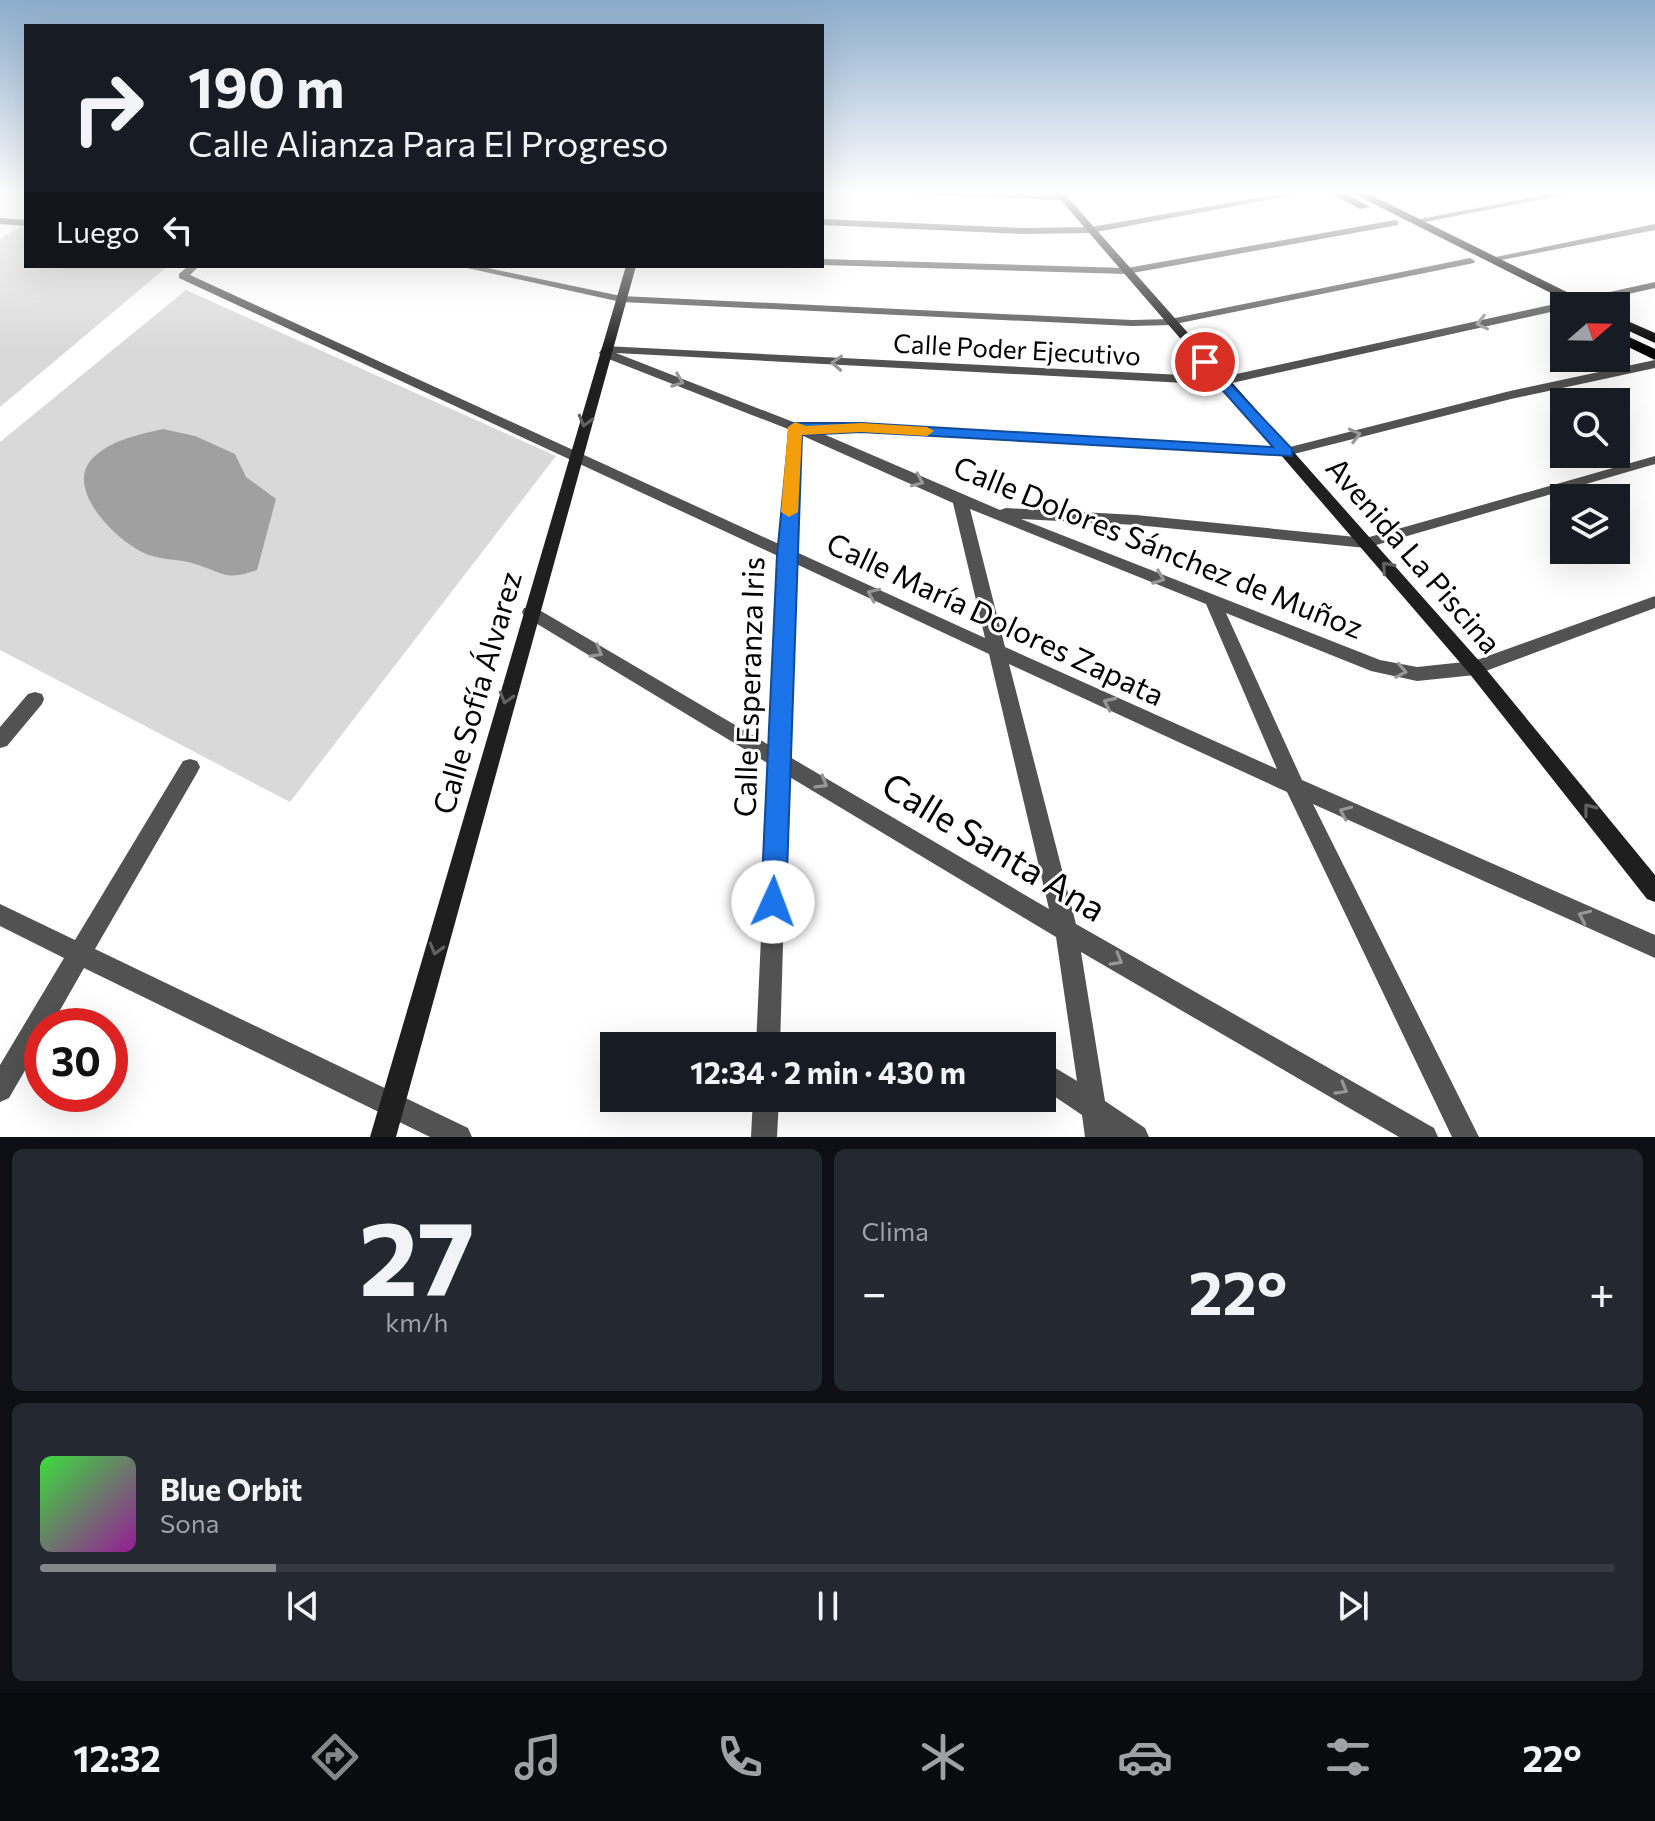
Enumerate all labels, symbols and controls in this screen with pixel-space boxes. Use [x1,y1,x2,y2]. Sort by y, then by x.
text: 190 m [188,51,345,120]
icon: right [56,56,160,160]
text: Calle Alianza Para El Progreso [188,120,669,164]
icon: left [156,208,200,252]
text: Luego [56,212,140,249]
north arrow [1550,292,1630,372]
map controls [1550,292,1630,564]
one-way arrow [1476,314,1490,331]
street label: Calle Poder Ejecutivo [893,327,1142,370]
pin [1171,328,1239,396]
icon: arrive [1183,340,1227,384]
one-way arrow [830,355,843,372]
one-way arrow [670,371,684,388]
button: search [1550,388,1630,468]
one-way arrow [578,414,594,428]
one-way arrow [1348,427,1362,444]
street label: Calle Dolores Sánchez de Muñoz [949,446,1369,645]
street label: Avenida La Piscina [1320,449,1510,660]
one-way arrow [910,471,924,487]
button: layers [1550,484,1630,564]
street label: Calle María Dolores Zapata [822,523,1171,712]
street label: Calle Esperanza Iris [724,556,771,818]
one-way arrow [1382,562,1396,576]
street label: Calle Sofía Álvarez [423,567,528,818]
one-way arrow [1151,568,1165,585]
one-way arrow [867,588,881,604]
one-way arrow [588,642,603,658]
one-way arrow [1394,662,1408,679]
one-way arrow [499,691,515,705]
one-way arrow [1103,697,1118,713]
street label: Calle Santa Ana [875,761,1115,929]
one-way arrow [813,774,828,789]
one-way arrow [1585,803,1599,818]
one-way arrow [1339,806,1354,822]
position arrow [731,860,815,944]
one-way arrow [1577,910,1592,926]
one-way arrow [429,941,445,955]
one-way arrow [1108,950,1123,966]
speed limit sign: 30 [24,1008,128,1112]
text: 12:34 · 2 min · 430 m [690,1053,966,1090]
one-way arrow [1334,1079,1348,1095]
text: 27 [359,1190,475,1317]
text: Clima [862,1215,929,1246]
text: 22° [1188,1254,1287,1327]
text: − [862,1264,887,1318]
text: + [1589,1264,1615,1318]
text: km/h [385,1306,448,1337]
text: Blue Orbit [160,1470,302,1507]
text: Sona [160,1507,219,1538]
icon: previous [281,1584,325,1628]
icon: pause [806,1584,850,1628]
icon: next [1331,1584,1375,1628]
icon: directions [307,1729,363,1785]
icon: music [510,1729,566,1785]
icon: phone [712,1729,768,1785]
icon: climate [915,1729,971,1785]
icon: car [1117,1729,1173,1785]
icon: filters [1320,1729,1376,1785]
text: 12:32 [73,1735,161,1779]
text: 22° [1522,1735,1582,1779]

